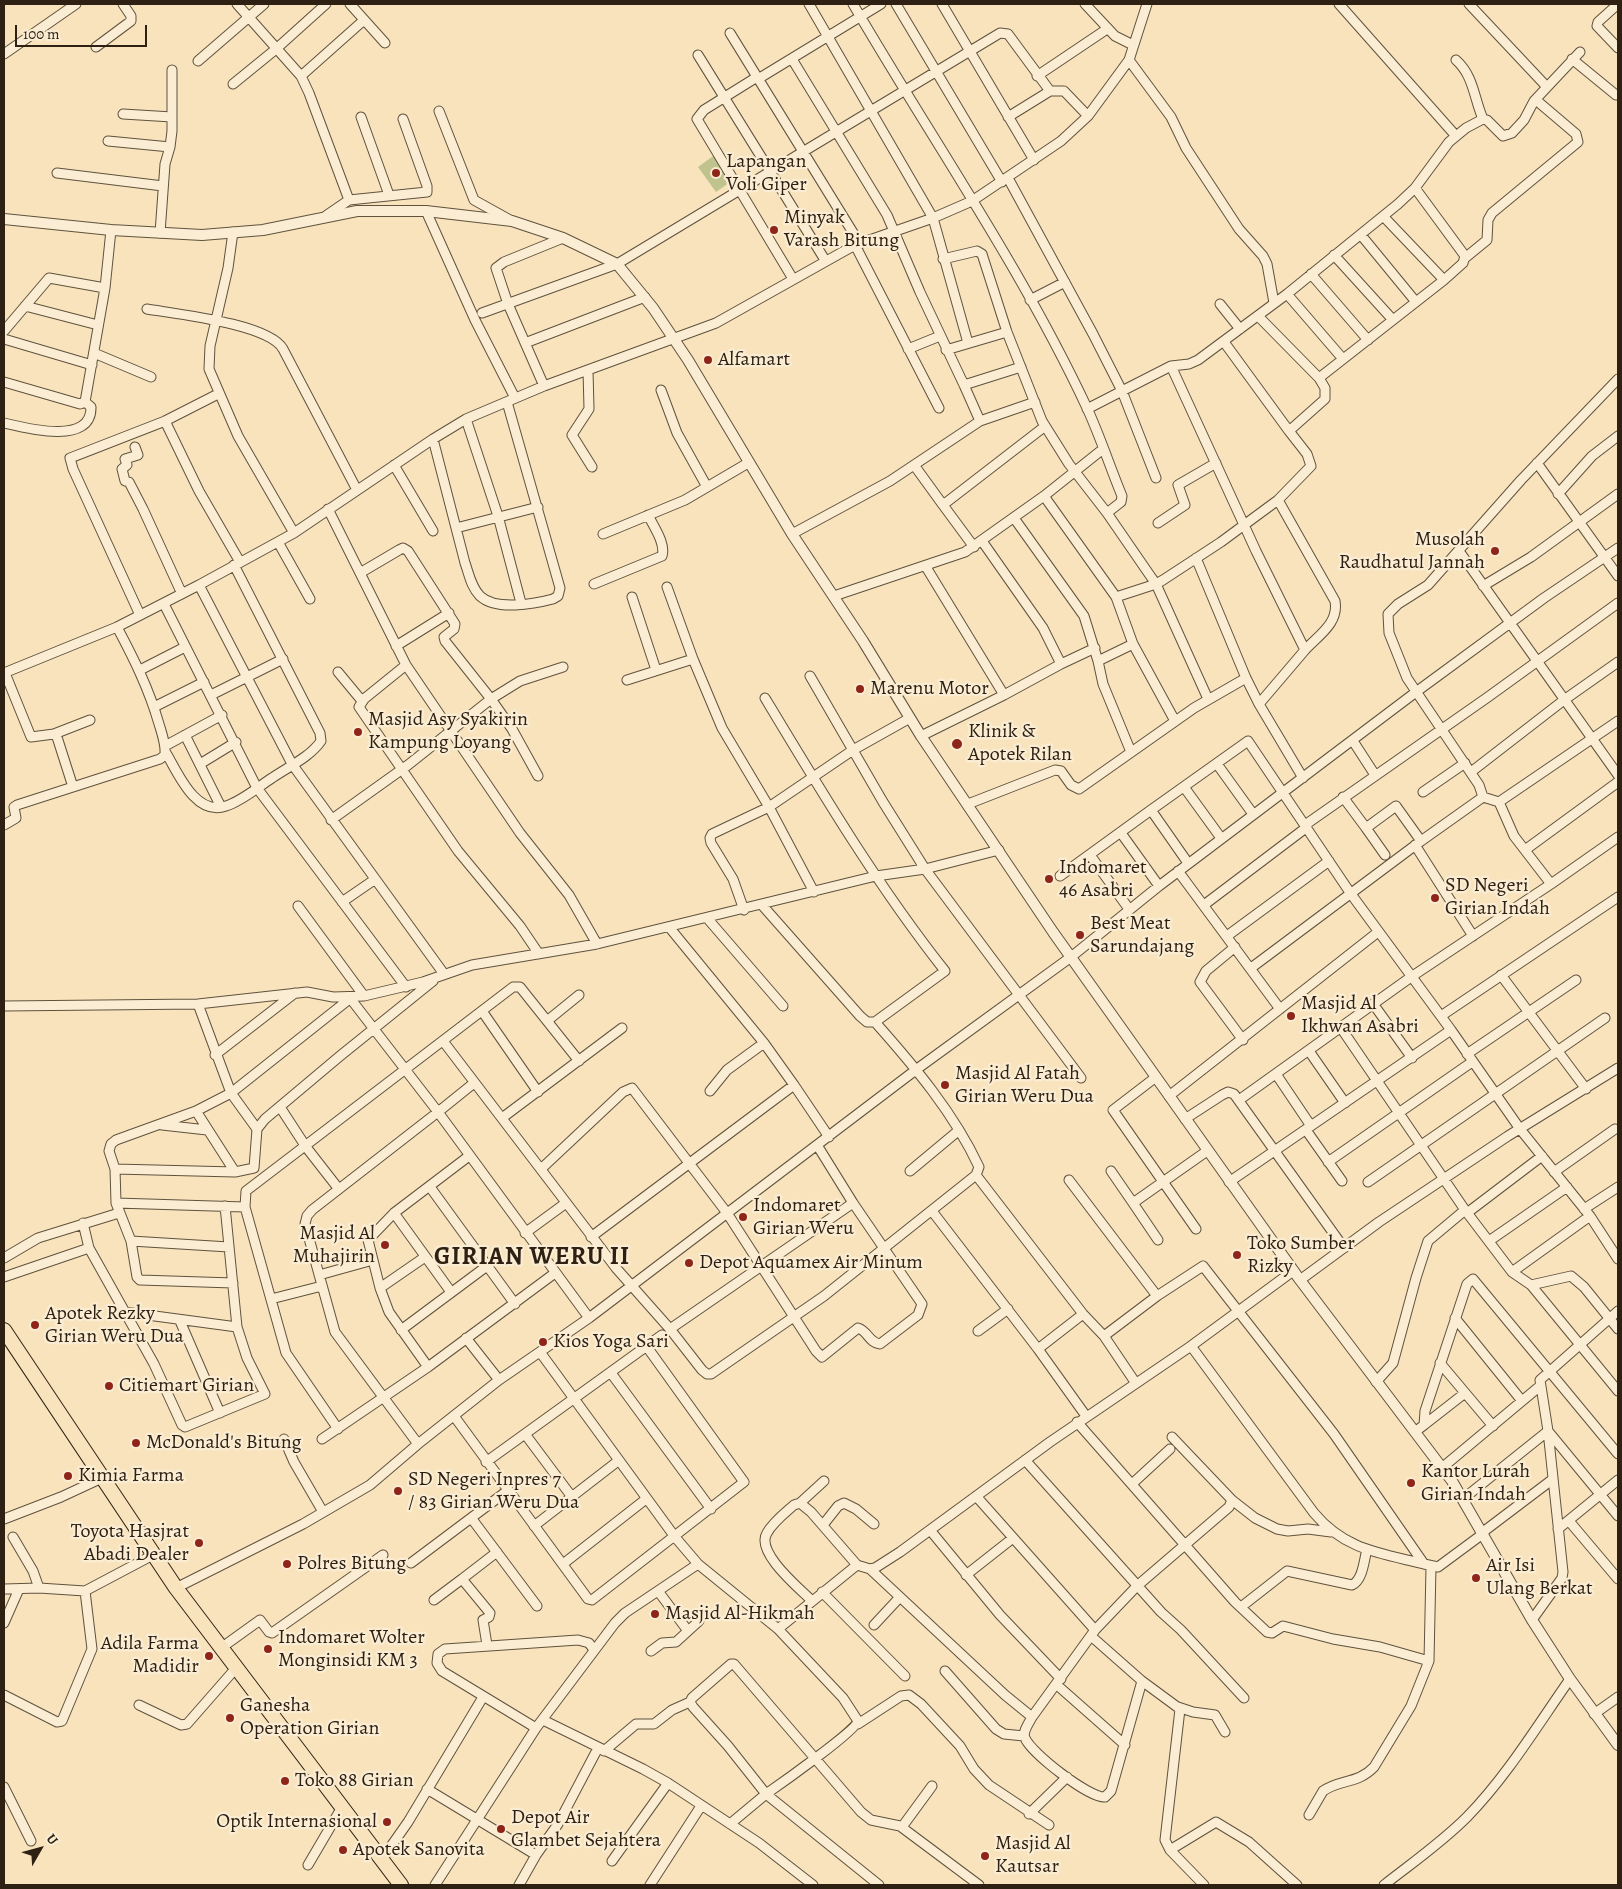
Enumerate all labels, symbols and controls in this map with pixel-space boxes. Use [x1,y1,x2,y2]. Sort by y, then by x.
scale bar [18,15,150,47]
text: 100 m [23,24,60,44]
place label: Lapangan Voli Giper [726,150,807,197]
marker: Lapangan Voli Giper [710,167,722,179]
place label: Minyak Varash Bitung [784,206,899,253]
marker: Minyak Varash Bitung [768,224,780,236]
place label: Alfamart [718,348,790,372]
marker: Alfamart [702,354,714,366]
place label: Musolah Raudhatul Jannah [1339,528,1485,575]
marker: Musolah Raudhatul Jannah [1489,545,1501,557]
place label: Marenu Motor [870,677,989,701]
marker: Marenu Motor [854,683,866,695]
place label: Masjid Asy Syakirin Kampung Loyang [368,708,528,755]
place label: Klinik & Apotek Rilan [968,720,1072,767]
marker: Masjid Asy Syakirin Kampung Loyang [352,726,364,738]
marker: Klinik & Apotek Rilan [950,737,964,751]
place label: Indomaret 46 Asabri [1059,856,1147,903]
marker: Indomaret 46 Asabri [1043,873,1055,885]
place label: SD Negeri Girian Indah [1445,874,1550,921]
marker: SD Negeri Girian Indah [1429,892,1441,904]
place label: Best Meat Sarundajang [1090,912,1194,959]
marker: Best Meat Sarundajang [1074,929,1086,941]
place label: Masjid Al Ikhwan Asabri [1301,992,1419,1039]
marker: Masjid Al Ikhwan Asabri [1285,1010,1297,1022]
place label: Masjid Al Fatah Girian Weru Dua [955,1062,1094,1109]
marker: Masjid Al Fatah Girian Weru Dua [939,1079,951,1091]
place label: Indomaret Girian Weru [753,1194,854,1241]
marker: Indomaret Girian Weru [737,1211,749,1223]
place label: Masjid Al Muhajirin [293,1222,375,1269]
place label: Toko Sumber Rizky [1247,1232,1355,1279]
marker: Masjid Al Muhajirin [379,1239,391,1251]
district label: GIRIAN WERU II [432,1243,632,1273]
marker: Toko Sumber Rizky [1231,1249,1243,1261]
place label: Depot Aquamex Air Minum [699,1251,923,1275]
marker: Depot Aquamex Air Minum [683,1257,695,1269]
place label: Apotek Rezky Girian Weru Dua [45,1302,184,1349]
marker: Apotek Rezky Girian Weru Dua [29,1319,41,1331]
place label: Kios Yoga Sari [553,1330,669,1354]
marker: Kios Yoga Sari [537,1336,549,1348]
place label: Citiemart Girian [119,1374,254,1398]
marker: Citiemart Girian [103,1380,115,1392]
place label: McDonald's Bitung [146,1431,302,1455]
marker: McDonald's Bitung [130,1437,142,1449]
place label: Kantor Lurah Girian Indah [1421,1460,1530,1507]
place label: Kimia Farma [78,1464,184,1488]
place label: SD Negeri Inpres 7 / 83 Girian Weru Dua [408,1468,579,1515]
marker: Kimia Farma [62,1470,74,1482]
marker: Kantor Lurah Girian Indah [1405,1477,1417,1489]
marker: SD Negeri Inpres 7 / 83 Girian Weru Dua [392,1485,404,1497]
place label: Toyota Hasjrat Abadi Dealer [71,1520,189,1567]
marker: Toyota Hasjrat Abadi Dealer [193,1537,205,1549]
place label: Polres Bitung [297,1552,406,1576]
place label: Air Isi Ulang Berkat [1486,1554,1593,1601]
marker: Polres Bitung [281,1558,293,1570]
marker: Air Isi Ulang Berkat [1470,1572,1482,1584]
place label: Masjid Al-Hikmah [665,1602,815,1626]
marker: Masjid Al-Hikmah [649,1608,661,1620]
place label: Indomaret Wolter Monginsidi KM 3 [278,1626,425,1673]
place label: Adila Farma Madidir [101,1632,199,1679]
marker: Indomaret Wolter Monginsidi KM 3 [262,1643,274,1655]
marker: Adila Farma Madidir [203,1650,215,1662]
place label: Ganesha Operation Girian [240,1694,379,1741]
marker: Ganesha Operation Girian [224,1712,236,1724]
place label: Toko 88 Girian [295,1769,414,1793]
marker: Toko 88 Girian [279,1775,291,1787]
place label: Depot Air Glambet Sejahtera [511,1806,661,1853]
place label: Optik Internasional [216,1810,377,1834]
marker: Optik Internasional [381,1816,393,1828]
marker: Depot Air Glambet Sejahtera [495,1823,507,1835]
north arrow [15,1824,65,1874]
text: U [42,1830,63,1849]
place label: Masjid Al Kautsar [995,1832,1071,1879]
place label: Apotek Sanovita [353,1838,485,1862]
marker: Apotek Sanovita [337,1844,349,1856]
marker: Masjid Al Kautsar [979,1850,991,1862]

